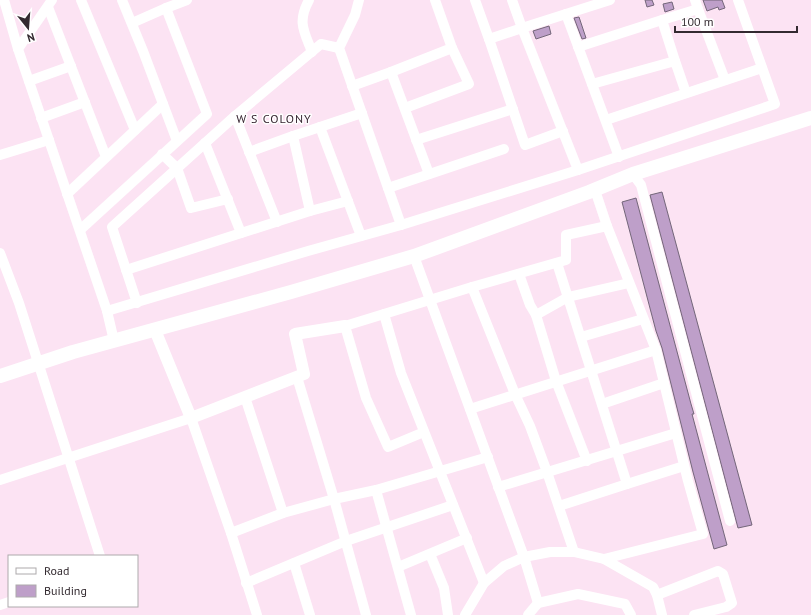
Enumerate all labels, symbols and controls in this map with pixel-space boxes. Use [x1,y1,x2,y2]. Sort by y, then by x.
north arrow [8,8,48,48]
scale bar [675,8,797,34]
text: 100 m [681,14,714,29]
text: N [25,30,36,45]
district label: W S COLONY [236,111,312,126]
legend [8,555,138,607]
text: Road [44,563,69,578]
text: Building [44,583,87,598]

